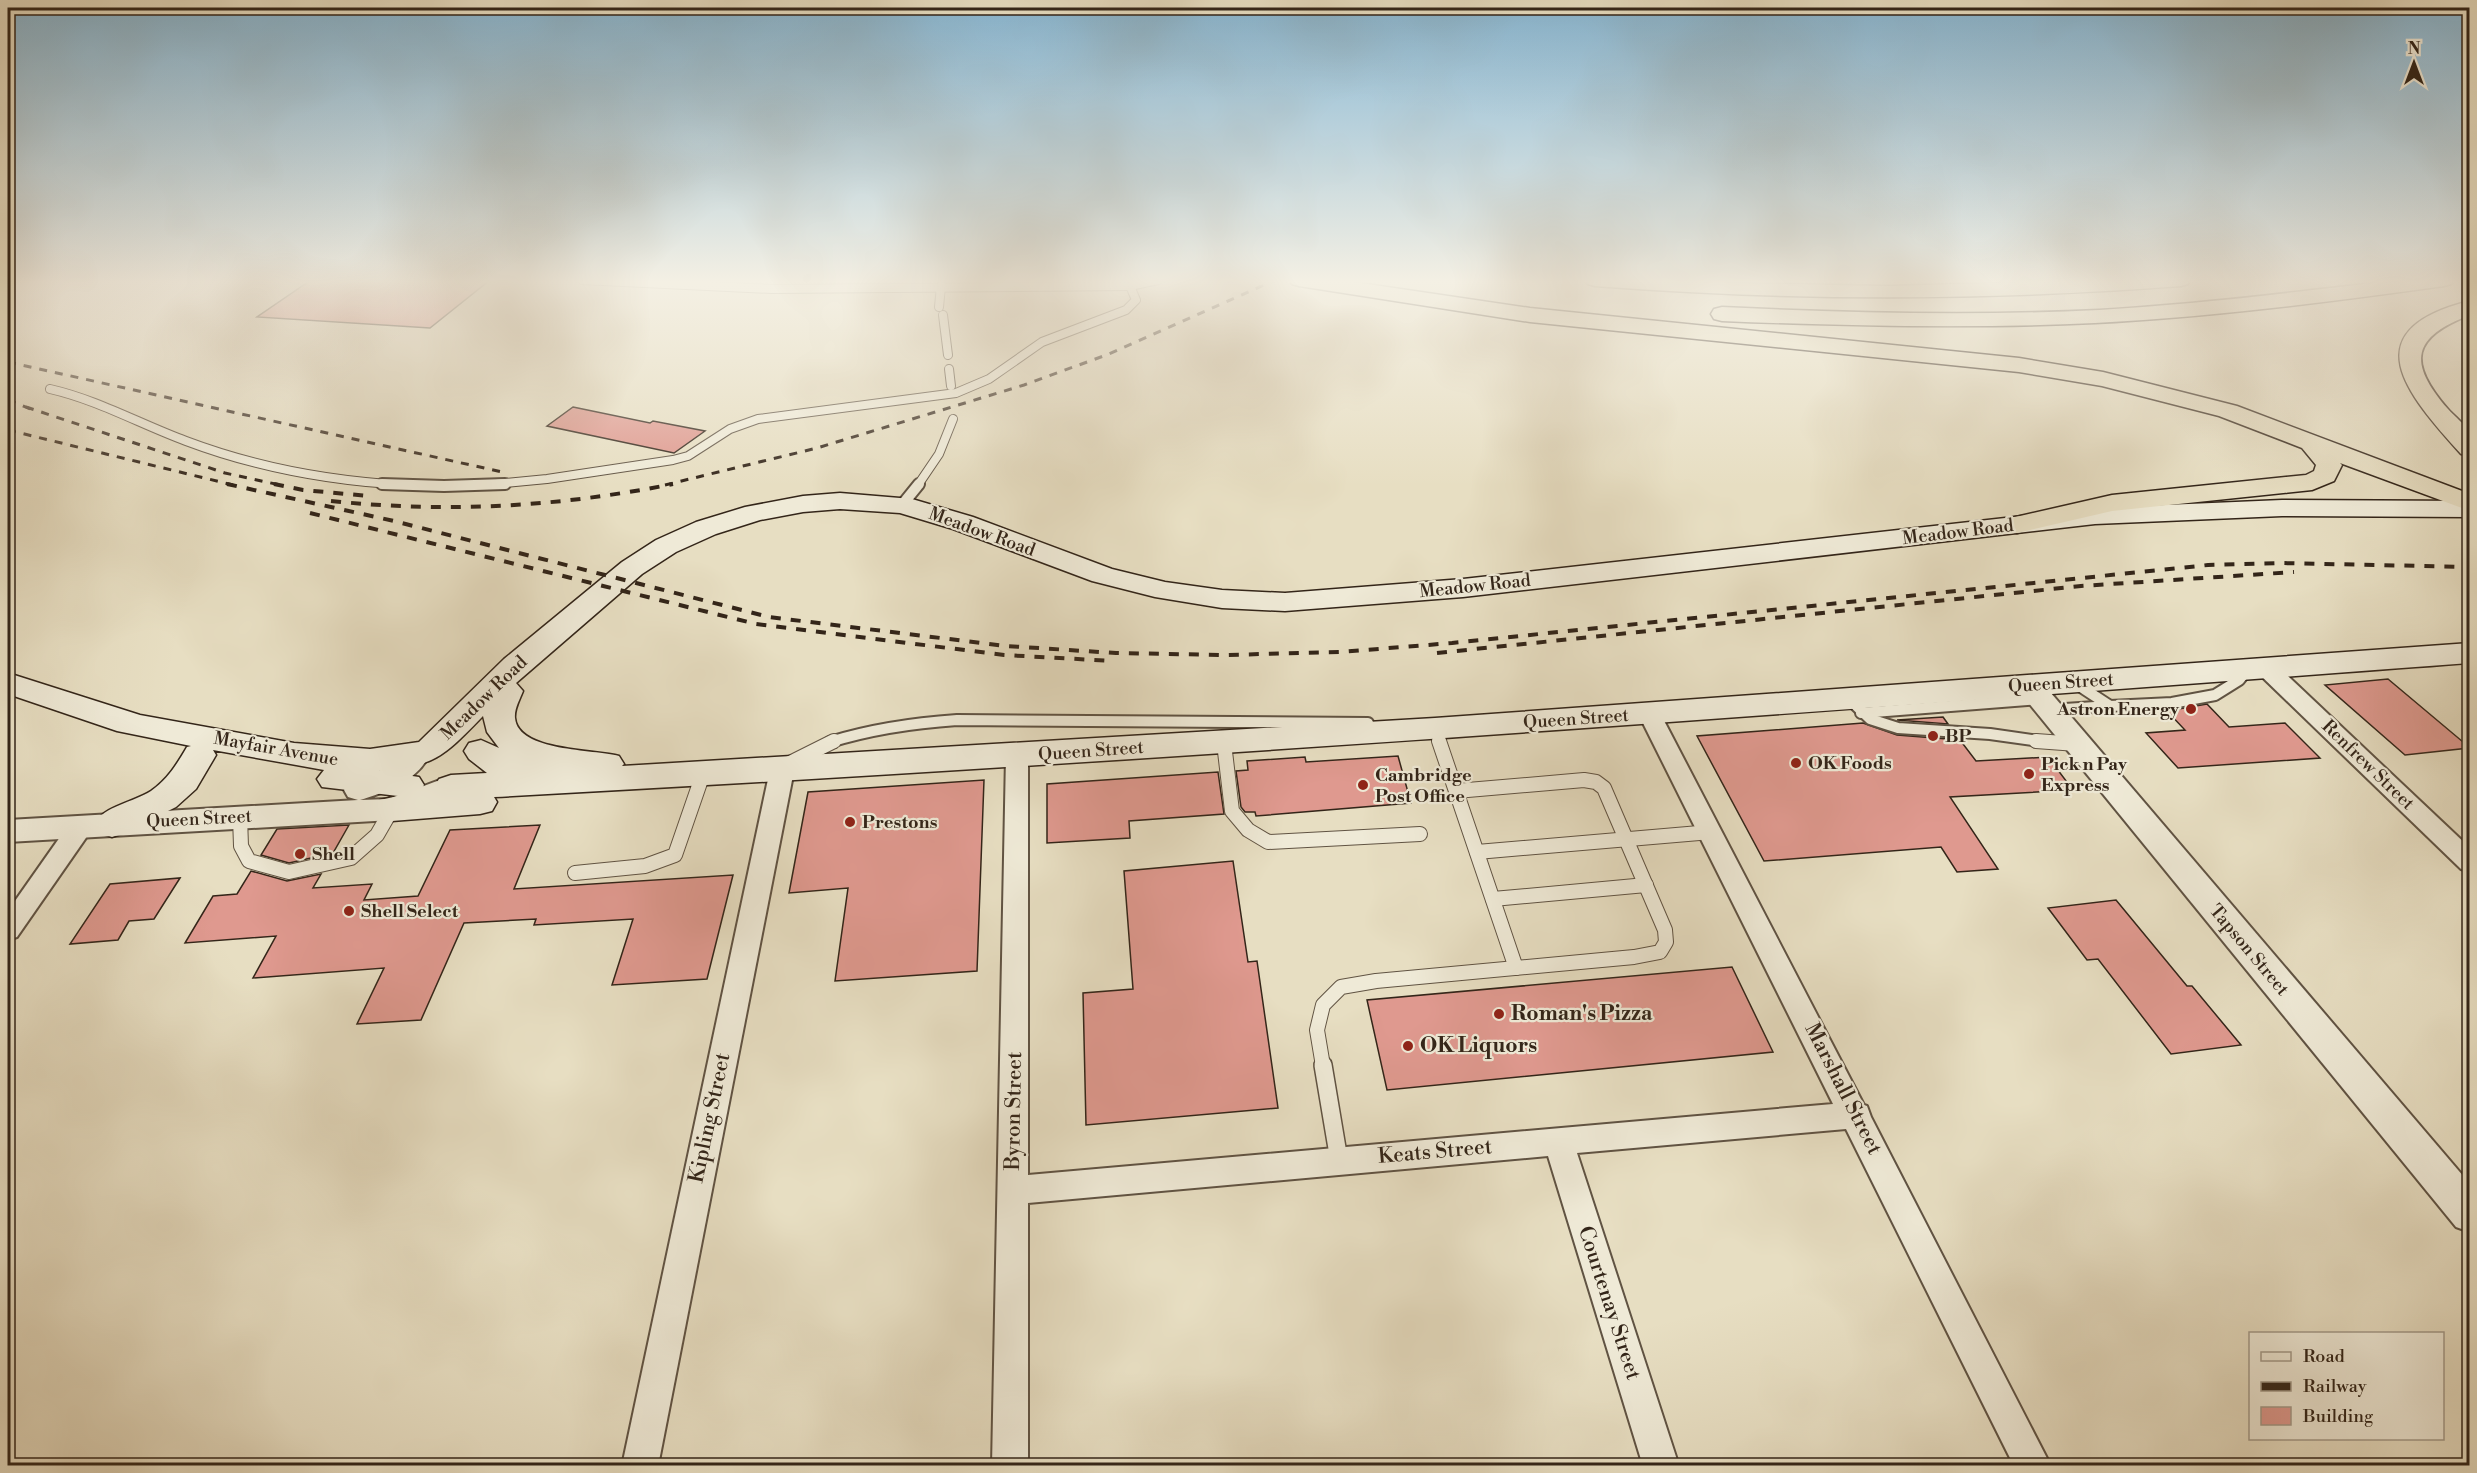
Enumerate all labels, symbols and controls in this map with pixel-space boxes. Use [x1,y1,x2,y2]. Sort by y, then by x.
north arrow [2384,33,2444,93]
text: N [2408,39,2421,59]
street label: Meadow Road [925,502,1039,562]
street label: Meadow Road [1901,514,2016,550]
street label: Meadow Road [1418,569,1533,603]
street label: Meadow Road [436,650,533,745]
street label: Queen Street [2007,668,2115,698]
place label: Astron Energy [2056,698,2180,721]
marker: Astron Energy [2184,702,2198,716]
street label: Queen Street [1522,704,1630,734]
street label: Renfrew Street [2317,715,2420,815]
place label: BP [1945,725,1972,748]
street label: Mayfair Avenue [212,727,340,771]
marker: BP [1926,729,1940,743]
street label: Queen Street [1037,736,1145,766]
place label: OK Foods [1808,752,1892,775]
place label: Pick n Pay Express [2041,753,2128,797]
marker: OK Foods [1789,756,1803,770]
place label: Cambridge Post Office [1375,764,1472,808]
marker: Pick n Pay Express [2022,767,2036,781]
marker: Cambridge Post Office [1356,778,1370,792]
street label: Queen Street [146,805,253,833]
place label: Prestons [862,811,938,834]
marker: Prestons [843,815,857,829]
place label: Shell [312,843,355,866]
marker: Shell [293,847,307,861]
place label: Shell Select [361,900,459,923]
street label: Tapson Street [2204,900,2294,1001]
marker: Shell Select [342,904,356,918]
place label: Roman's Pizza [1511,1001,1653,1027]
marker: Roman's Pizza [1492,1007,1506,1021]
street label: Marshall Street [1799,1019,1888,1160]
place label: OK Liquors [1420,1033,1537,1059]
marker: OK Liquors [1401,1039,1415,1053]
street label: Kipling Street [684,1050,737,1185]
street label: Byron Street [1000,1051,1028,1172]
street label: Keats Street [1377,1134,1494,1170]
street label: Courtenay Street [1572,1223,1646,1384]
legend [2249,1332,2444,1440]
text: Road [2303,1345,2346,1368]
text: Railway [2303,1375,2367,1398]
text: Building [2302,1405,2374,1428]

